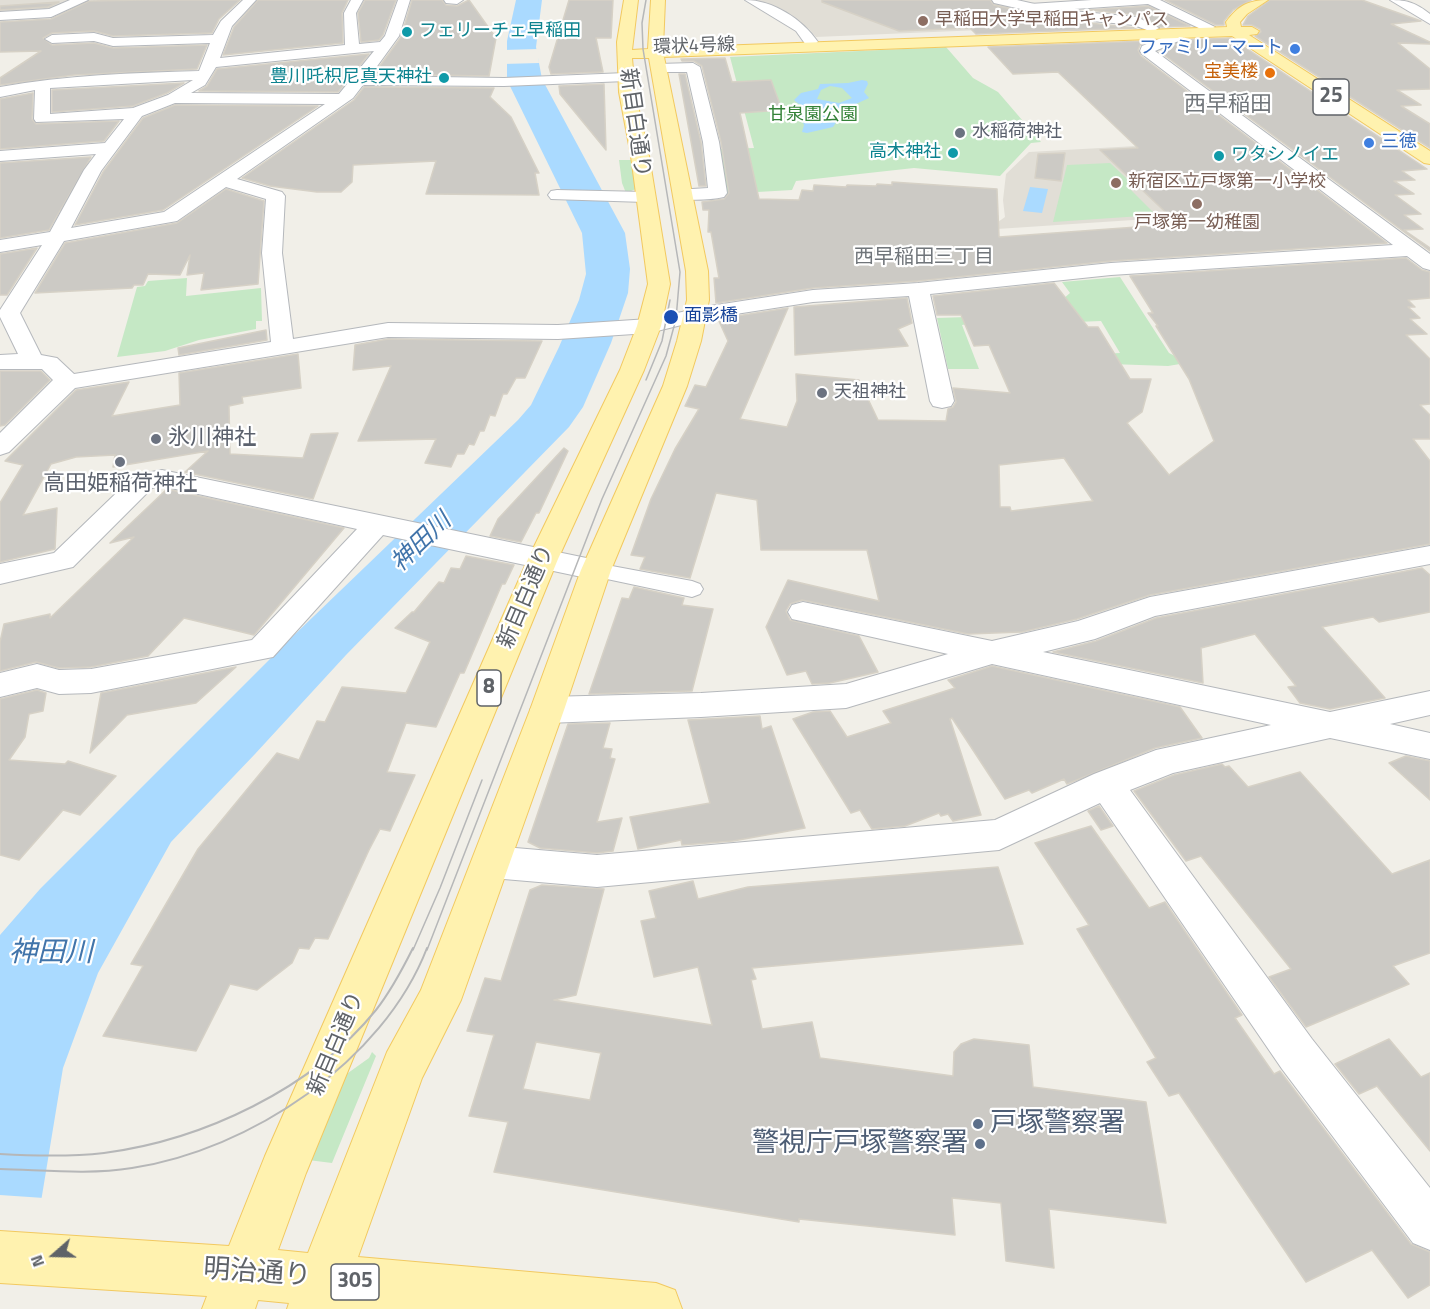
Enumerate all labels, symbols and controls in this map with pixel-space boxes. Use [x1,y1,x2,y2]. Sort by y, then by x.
place label: 早稲田大学早稲田キャンパス [935,10,1169,32]
marker: 早稲田大学早稲田キャンパス [916,14,930,28]
place label: フェリーチェ早稲田 [419,21,581,43]
marker: フェリーチェ早稲田 [400,25,414,39]
street label: 環状4号線 [653,35,735,59]
place label: ファミリーマート [1139,38,1283,60]
marker: ファミリーマート [1288,42,1302,56]
place label: 宝美楼 [1204,62,1258,84]
marker: 宝美楼 [1263,66,1277,80]
place label: 豊川吒枳尼真天神社 [270,67,432,89]
street label: 新目白通り [613,67,655,179]
marker: 豊川吒枳尼真天神社 [437,71,451,85]
road number: 25 [1313,79,1349,115]
district label: 西早稲田 [1184,93,1272,119]
park label: 甘泉園公園 [768,105,858,127]
place label: 水稲荷神社 [972,122,1062,144]
marker: 水稲荷神社 [953,126,967,140]
place label: 三徳 [1381,132,1417,154]
marker: 三徳 [1362,136,1376,150]
place label: 高木神社 [869,142,941,164]
place label: ワタシノイエ [1231,145,1339,167]
marker: 高木神社 [946,146,960,160]
marker: ワタシノイエ [1212,149,1226,163]
place label: 新宿区立戸塚第一小学校 [1128,172,1326,194]
marker: 新宿区立戸塚第一小学校 [1109,176,1123,190]
marker: 戸塚第一幼稚園 [1190,197,1204,211]
place label: 戸塚第一幼稚園 [1134,213,1260,235]
district label: 西早稲田三丁目 [854,246,994,270]
place label: 面影橋 [684,306,738,328]
marker: 面影橋 [662,308,680,326]
place label: 天祖神社 [834,382,906,404]
marker: 天祖神社 [815,386,829,400]
place label: 氷川神社 [168,426,256,452]
marker: 氷川神社 [149,432,163,446]
marker: 高田姫稲荷神社 [113,455,127,469]
place label: 高田姫稲荷神社 [43,472,197,498]
water label: 神田川 [386,508,458,578]
street label: 新目白通り [493,541,561,653]
road number: 8 [477,670,501,706]
water label: 神田川 [9,937,93,971]
street label: 新目白通り [303,988,371,1100]
place label: 戸塚警察署 [990,1108,1125,1140]
marker: 戸塚警察署 [971,1117,985,1131]
place label: 警視庁戸塚警察署 [752,1128,968,1160]
marker: 警視庁戸塚警察署 [973,1137,987,1151]
north arrow [24,1225,84,1285]
text: N [24,1252,50,1270]
street label: 明治通り [202,1254,312,1294]
road number: 305 [331,1264,379,1300]

